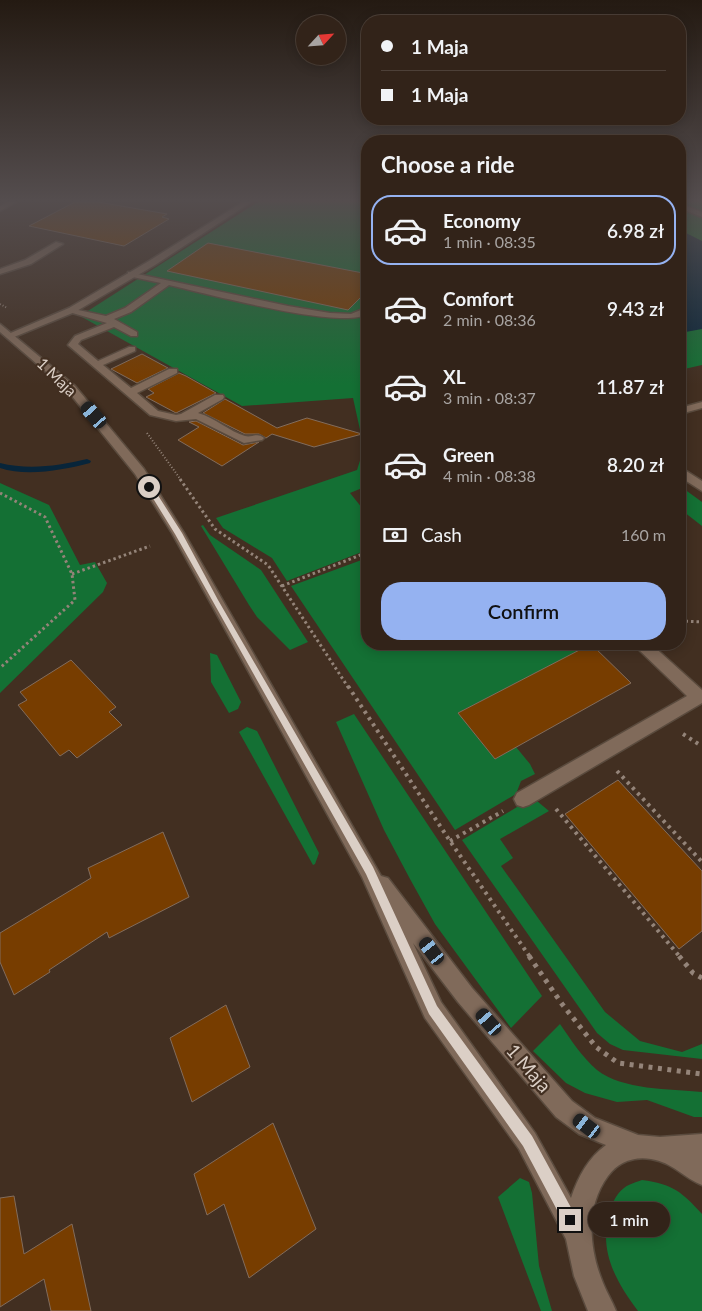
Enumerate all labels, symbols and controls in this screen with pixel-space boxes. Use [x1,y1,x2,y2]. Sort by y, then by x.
north arrow [296,15,346,65]
map controls [296,15,346,65]
text: 1 Maja [411,35,468,58]
text: 1 Maja [411,83,468,106]
text: Choose a ride [381,151,515,178]
icon: car [383,208,428,253]
text: Economy [443,209,521,232]
text: 6.98 zł [607,219,664,242]
text: 1 min · 08:35 [443,232,536,251]
icon: car [383,286,428,331]
text: Comfort [443,287,514,310]
text: 9.43 zł [607,297,664,320]
text: 2 min · 08:36 [443,310,536,329]
street label: 1 Maja [34,353,81,400]
icon: car [383,364,428,409]
text: XL [443,365,466,388]
text: 11.87 zł [596,375,664,398]
text: 3 min · 08:37 [443,388,536,407]
car [78,399,109,431]
icon: car [383,442,428,487]
text: Green [443,443,494,466]
text: 8.20 zł [607,453,664,476]
text: 4 min · 08:38 [443,466,536,485]
route start [138,476,160,498]
icon: cash [381,521,409,549]
text: Cash [421,523,462,546]
text: 160 m [621,525,666,544]
button: Confirm [381,582,666,640]
car [416,935,447,967]
car [473,1006,504,1038]
street label: 1 Maja [502,1039,557,1097]
car [570,1111,603,1141]
callout: 1 min [588,1202,670,1238]
route end [559,1209,581,1231]
text: 1 min [609,1210,649,1229]

